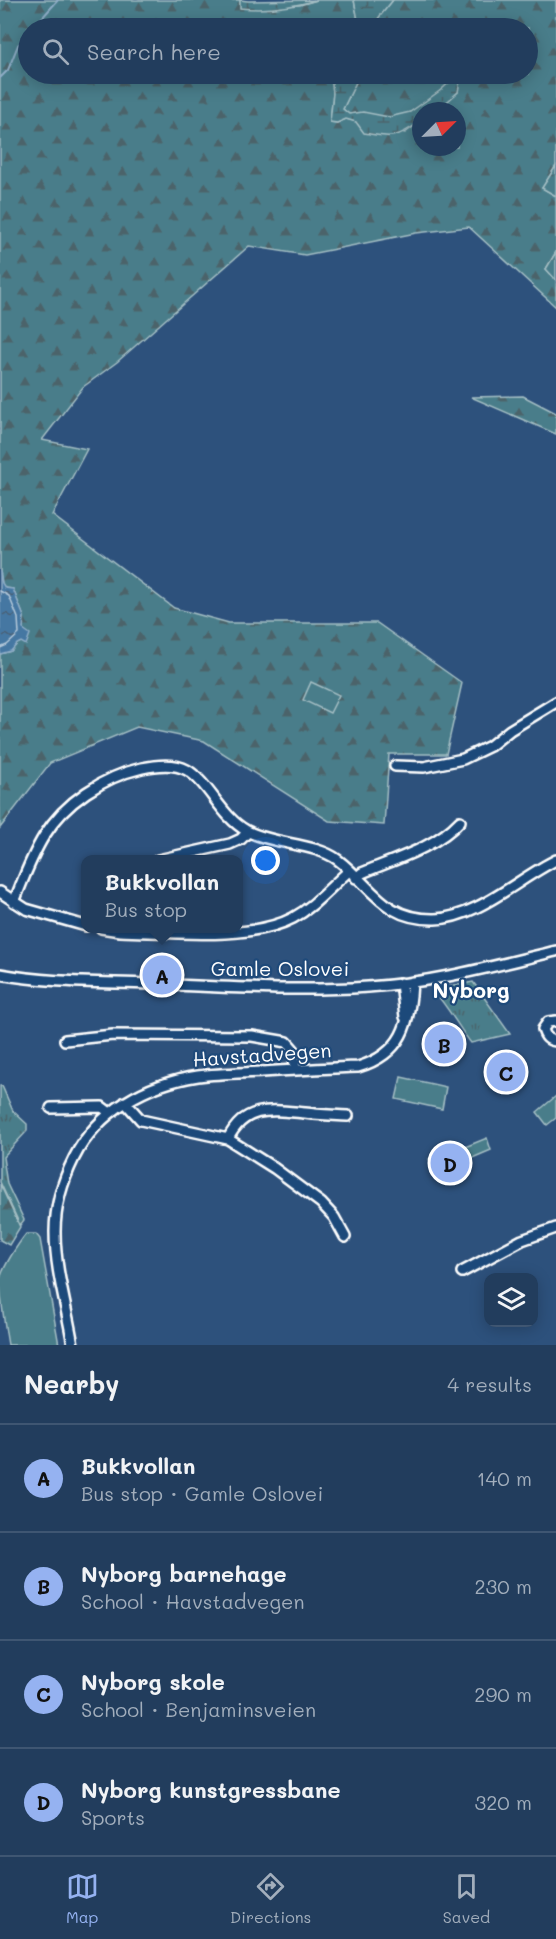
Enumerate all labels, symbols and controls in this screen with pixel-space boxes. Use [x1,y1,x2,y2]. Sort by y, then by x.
search box [18,18,538,84]
icon: search [39,35,72,68]
text: Search here [87,37,221,66]
north arrow [412,102,466,156]
your location [251,846,280,875]
popup [81,855,243,933]
text: Bukkvollan [105,867,219,896]
text: Bus stop [105,896,187,922]
pin: A [142,952,182,998]
street label: Gamle Oslovei [211,955,349,981]
district label: Nyborg [433,976,509,1004]
pin: B [424,1022,464,1066]
street label: Havstadvegen [192,1036,332,1072]
pin: C [486,1050,526,1094]
pin: D [430,1140,470,1186]
map controls [484,1273,538,1327]
button: layers [484,1273,538,1327]
text: Nearby [24,1367,119,1401]
text: 4 results [447,1371,532,1397]
text: Bukkvollan [81,1451,195,1480]
text: A [37,1465,50,1491]
text: 140 m [477,1465,532,1491]
text: Bus stop · Gamle Oslovei [81,1480,323,1506]
text: Nyborg barnehage [81,1559,287,1588]
text: B [37,1573,50,1599]
text: 230 m [474,1573,532,1599]
text: School · Havstadvegen [81,1588,305,1614]
text: Nyborg skole [81,1667,225,1696]
text: C [36,1681,51,1707]
text: 290 m [474,1681,532,1707]
text: School · Benjaminsveien [81,1696,316,1722]
text: Nyborg kunstgressbane [81,1775,341,1804]
text: D [36,1789,51,1815]
text: 320 m [474,1789,532,1815]
text: Sports [81,1804,145,1830]
tab: Map [66,1870,99,1927]
tab: Directions [230,1870,311,1927]
tab: Saved [443,1870,490,1927]

